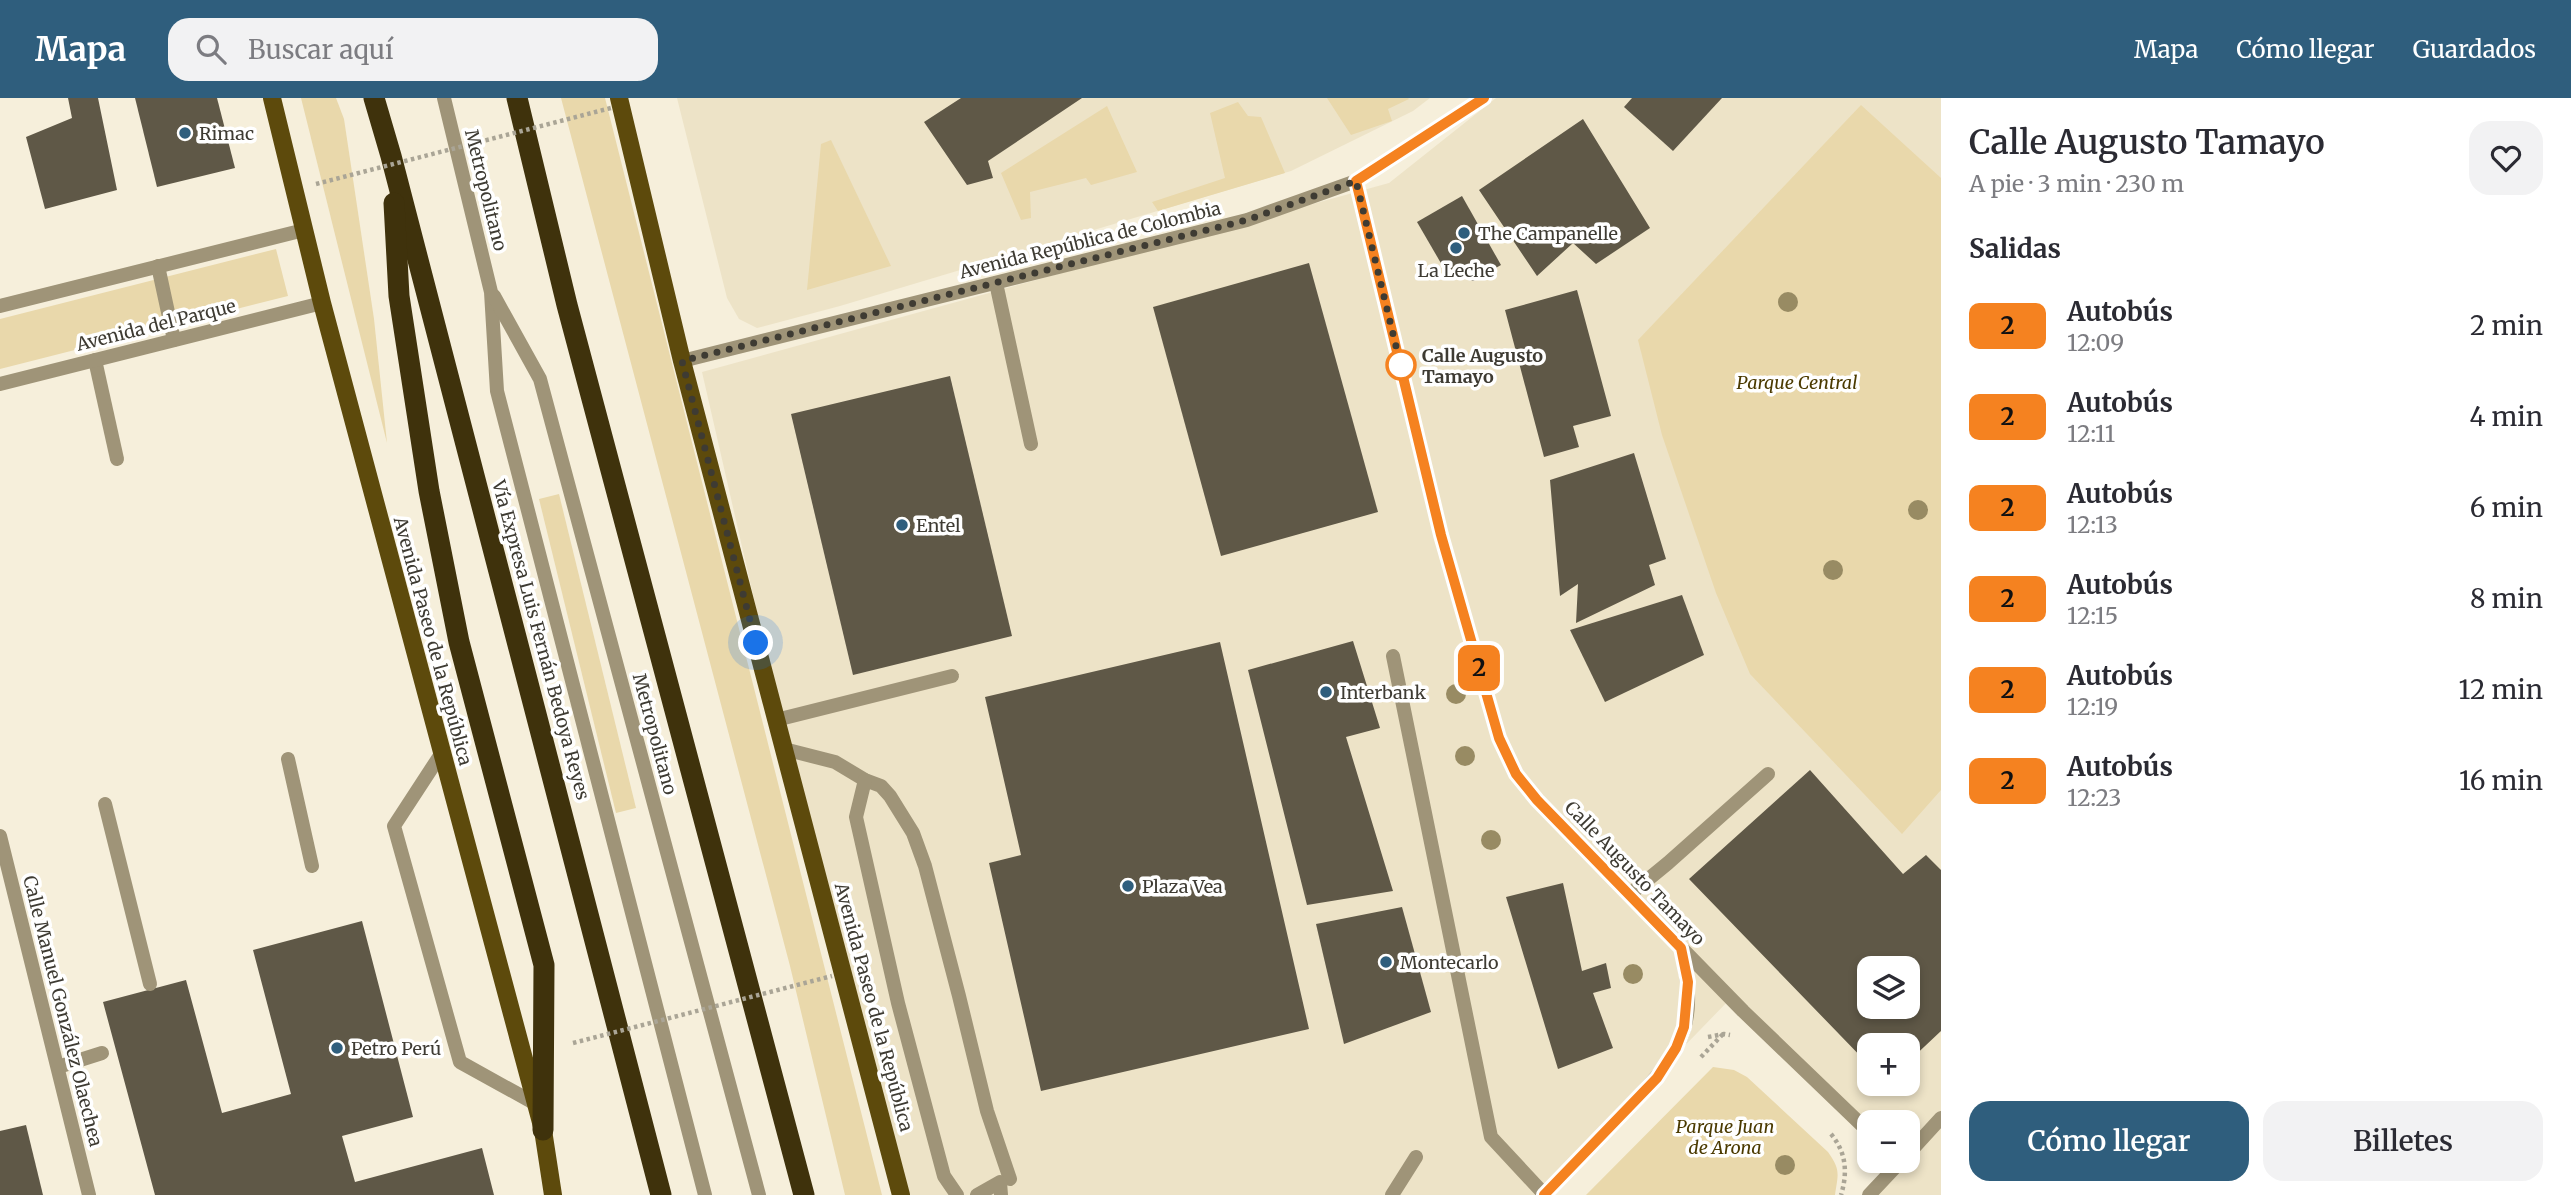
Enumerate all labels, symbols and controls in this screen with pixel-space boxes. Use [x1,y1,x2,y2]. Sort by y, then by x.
search box [168,18,658,81]
text: Mapa [35,29,126,70]
icon: search [192,30,230,68]
text: Buscar aquí [248,33,393,66]
text: Mapa [2134,34,2198,65]
text: Cómo llegar [2236,34,2375,65]
text: Guardados [2413,34,2536,65]
button: heart [2469,121,2543,195]
place label: Rimac [199,122,254,145]
text: Calle Augusto Tamayo [1969,122,2325,163]
marker: Rimac [177,125,193,141]
street label: Metropolitano [460,127,512,253]
text: A pie · 3 min · 230 m [1969,169,2184,198]
street label: Avenida República de Colombia [956,196,1224,284]
place label: The Campanelle [1478,222,1618,245]
marker: The Campanelle [1456,225,1472,241]
text: Salidas [1969,232,2061,265]
marker: La Leche [1448,240,1464,256]
place label: La Leche [1418,259,1494,282]
street label: Avenida del Parque [73,294,238,356]
text: Autobús [2067,295,2173,328]
text: 2 min [2470,309,2543,342]
text: 2 [2000,310,2015,341]
text: 12:09 [2067,328,2124,357]
place label: Calle Augusto Tamayo [1422,344,1543,388]
marker: Calle Augusto Tamayo [1386,350,1416,380]
park label: Parque Central [1736,371,1858,394]
text: Autobús [2067,386,2173,419]
text: 4 min [2469,400,2543,433]
text: 2 [2000,401,2015,432]
text: 12:11 [2067,419,2115,448]
street label: Vía Expresa Luis Fernán Bedoya Reyes [487,477,595,803]
text: Autobús [2067,477,2173,510]
text: 6 min [2470,491,2543,524]
text: 2 [2000,492,2015,523]
text: 12:13 [2067,510,2118,539]
street label: Avenida Paseo de la República [388,513,477,768]
place label: Entel [916,514,961,537]
marker: Entel [894,517,910,533]
text: Autobús [2067,568,2173,601]
text: 8 min [2470,582,2543,615]
text: 2 [2000,583,2015,614]
text: 12:15 [2067,601,2118,630]
your location [738,625,773,660]
line badge: 2 [1456,645,1502,691]
text: 2 [1472,652,1486,683]
text: Autobús [2067,659,2173,692]
street label: Metropolitano [628,671,682,797]
text: 12 min [2459,673,2543,706]
text: 2 [2000,674,2015,705]
place label: Interbank [1340,681,1426,704]
marker: Interbank [1318,684,1334,700]
text: 12:19 [2067,692,2118,721]
text: Autobús [2067,750,2173,783]
text: 16 min [2459,764,2543,797]
text: 2 [2000,765,2015,796]
text: 12:23 [2067,783,2122,812]
street label: Calle Augusto Tamayo [1560,796,1710,950]
street label: Calle Manuel González Olaechea [18,873,108,1149]
place label: Plaza Vea [1142,875,1223,898]
marker: Plaza Vea [1120,878,1136,894]
street label: Avenida Paseo de la República [829,879,918,1134]
place label: Montecarlo [1400,951,1499,974]
marker: Montecarlo [1378,954,1394,970]
map controls [1857,956,1920,1173]
button: layers [1857,956,1920,1019]
button: + [1857,1033,1920,1096]
place label: Petro Perú [351,1037,441,1060]
marker: Petro Perú [329,1040,345,1056]
button: Cómo llegar [1969,1101,2249,1181]
button: Billetes [2263,1101,2543,1181]
button: − [1857,1110,1920,1173]
park label: Parque Juan de Arona [1676,1115,1774,1159]

